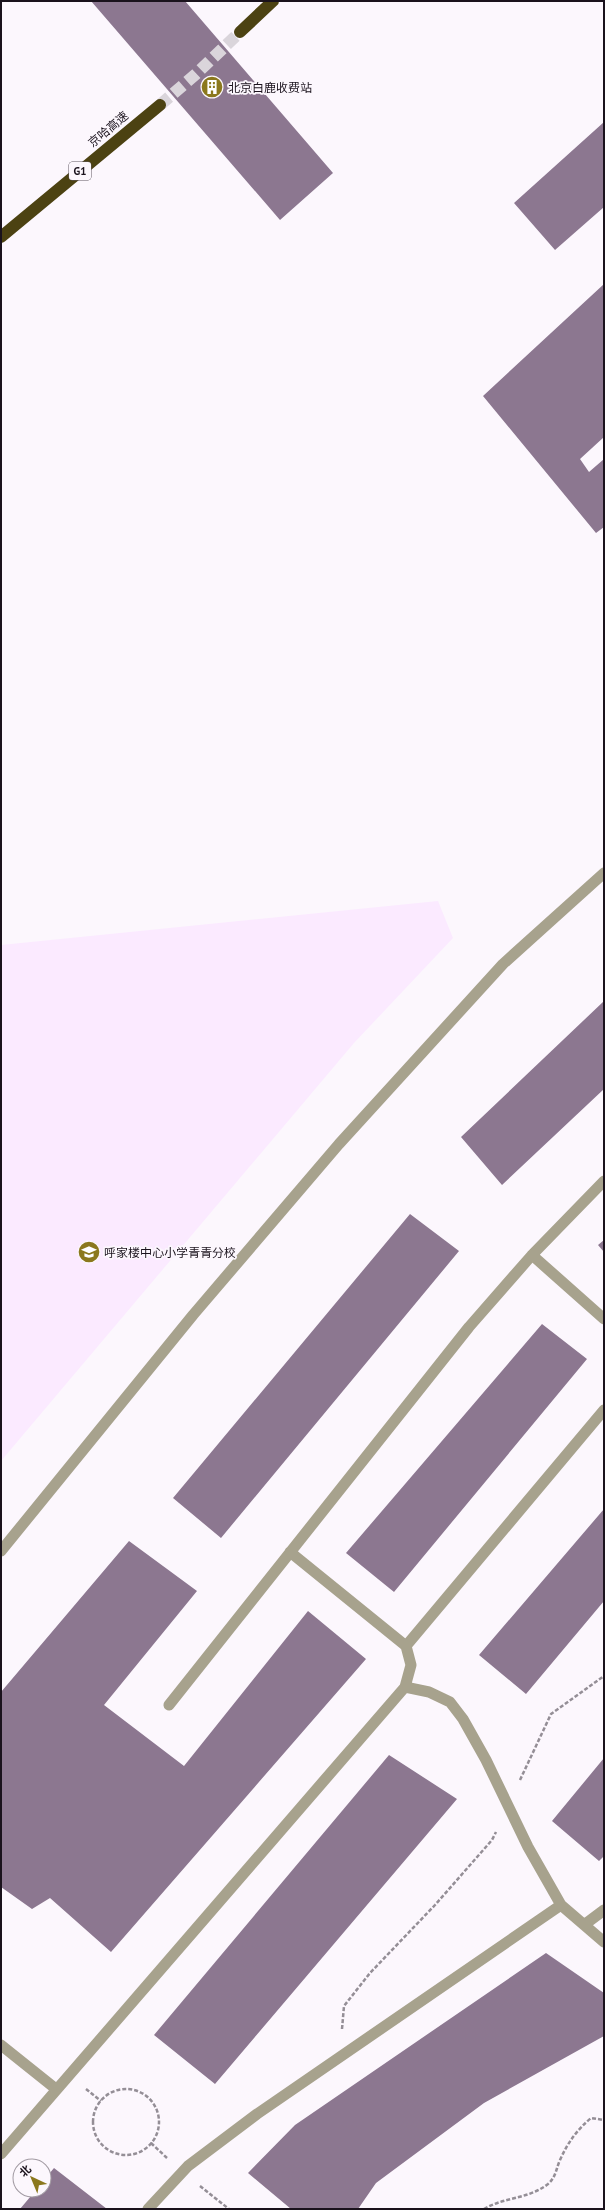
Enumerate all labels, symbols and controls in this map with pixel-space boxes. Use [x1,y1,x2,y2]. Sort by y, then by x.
building icon: 北京白鹿收费站 [199,74,225,100]
place label: 北京白鹿收费站 [228,80,312,95]
street label: 京哈高速 [85,108,131,150]
road number: G1 [69,162,91,180]
school or university icon: 呼家楼中心小学青青分校 [76,1239,102,1265]
place label: 呼家楼中心小学青青分校 [104,1245,236,1260]
north arrow [12,2158,52,2198]
text: 北 [16,2162,34,2180]

